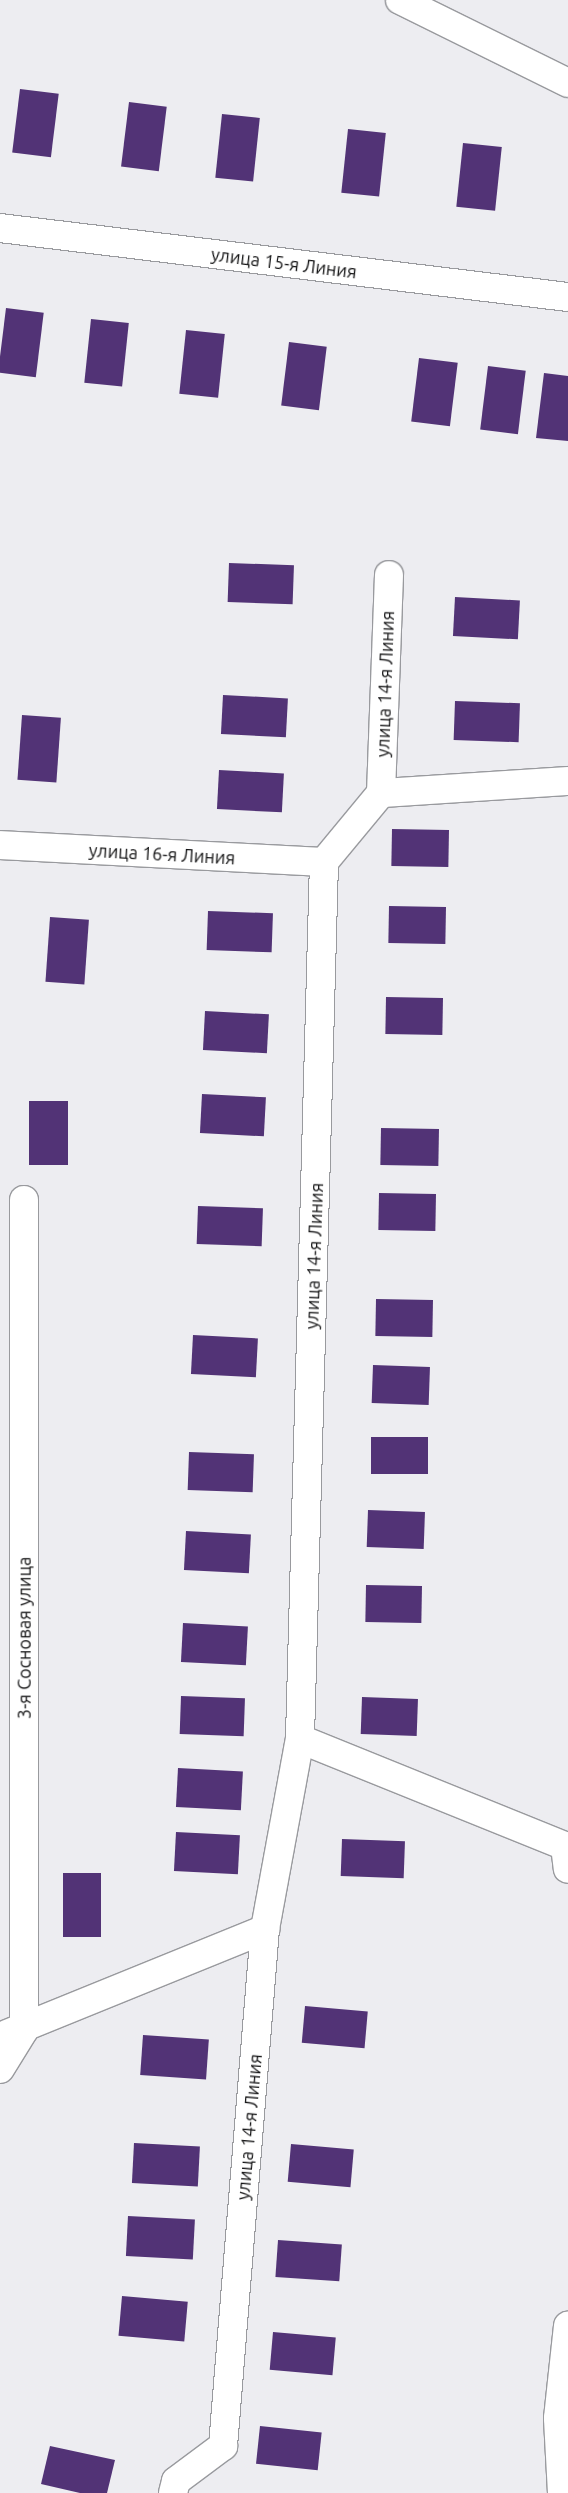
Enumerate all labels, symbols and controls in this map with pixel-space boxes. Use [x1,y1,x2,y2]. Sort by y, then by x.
street label: улица 15-я Линия [210,243,358,283]
street label: улица 14-я Линия [372,610,398,758]
street label: улица 16-я Линия [88,839,236,869]
street label: улица 14-я Линия [301,1182,327,1330]
street label: 3-я Сосновая улица [13,1557,35,1719]
street label: улица 14-я Линия [232,2053,266,2201]

